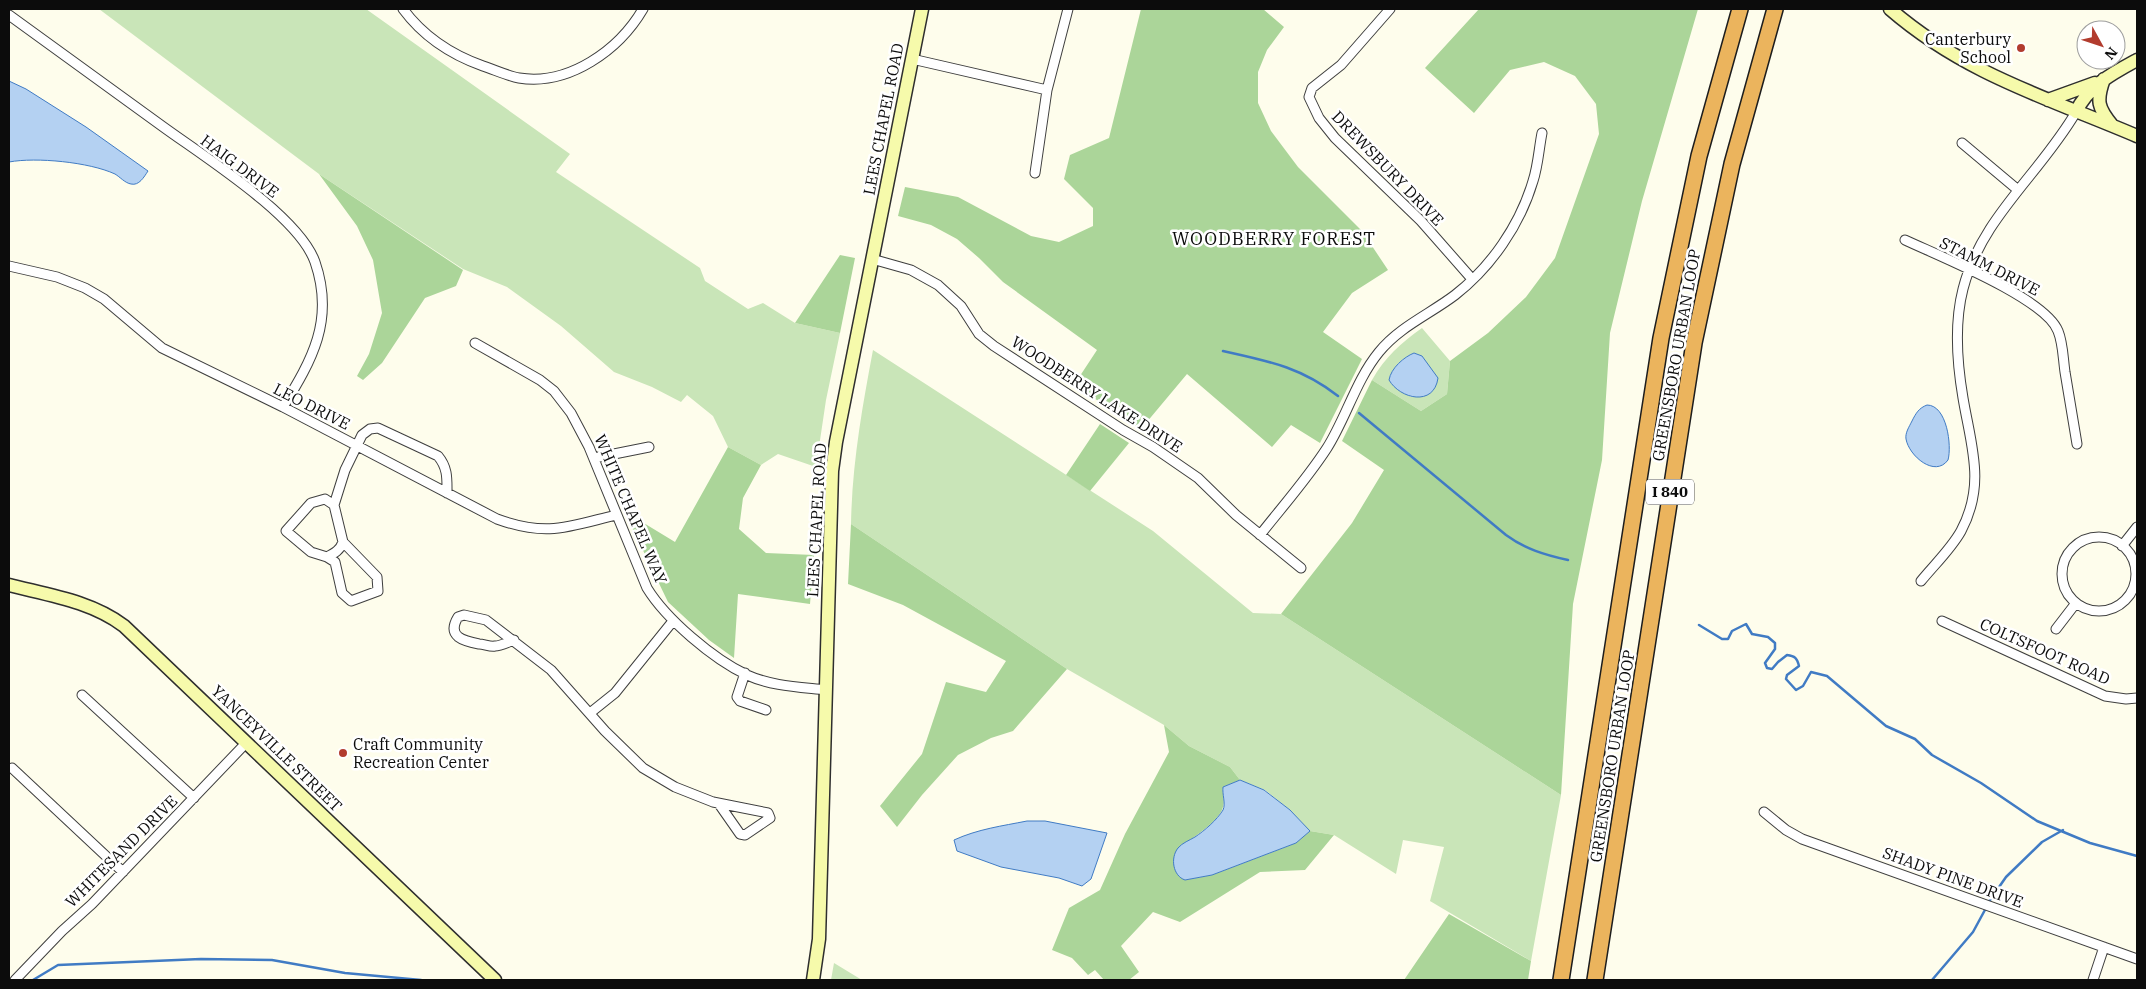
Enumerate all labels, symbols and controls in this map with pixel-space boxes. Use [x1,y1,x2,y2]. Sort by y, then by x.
north arrow [2076,20,2126,70]
place label: Canterbury School [1925,29,2011,67]
street label: LEES CHAPEL ROAD [858,41,908,197]
marker: Canterbury School [2015,42,2027,54]
text: N [2101,43,2121,63]
street label: DREWSBURY DRIVE [1328,106,1448,230]
street label: HAIG DRIVE [197,130,283,202]
district label: WOODBERRY FOREST [1172,227,1376,250]
street label: STAMM DRIVE [1937,232,2043,300]
street label: GREENSBORO URBAN LOOP [1647,247,1705,463]
street label: WOODBERRY LAKE DRIVE [1008,331,1186,457]
street label: LEO DRIVE [270,378,354,434]
street label: WHITE CHAPEL WAY [590,431,672,587]
street label: LEES CHAPEL ROAD [802,442,830,598]
road number: I 840 [1646,480,1694,504]
street label: COLTSFOOT ROAD [1977,613,2113,689]
street label: GREENSBORO URBAN LOOP [1585,648,1639,864]
street label: YANCEYVILLE STREET [208,680,346,816]
place label: Craft Community Recreation Center [353,734,489,772]
marker: Craft Community Recreation Center [337,747,349,759]
street label: WHITESAND DRIVE [61,791,181,911]
street label: SHADY PINE DRIVE [1880,842,2026,912]

